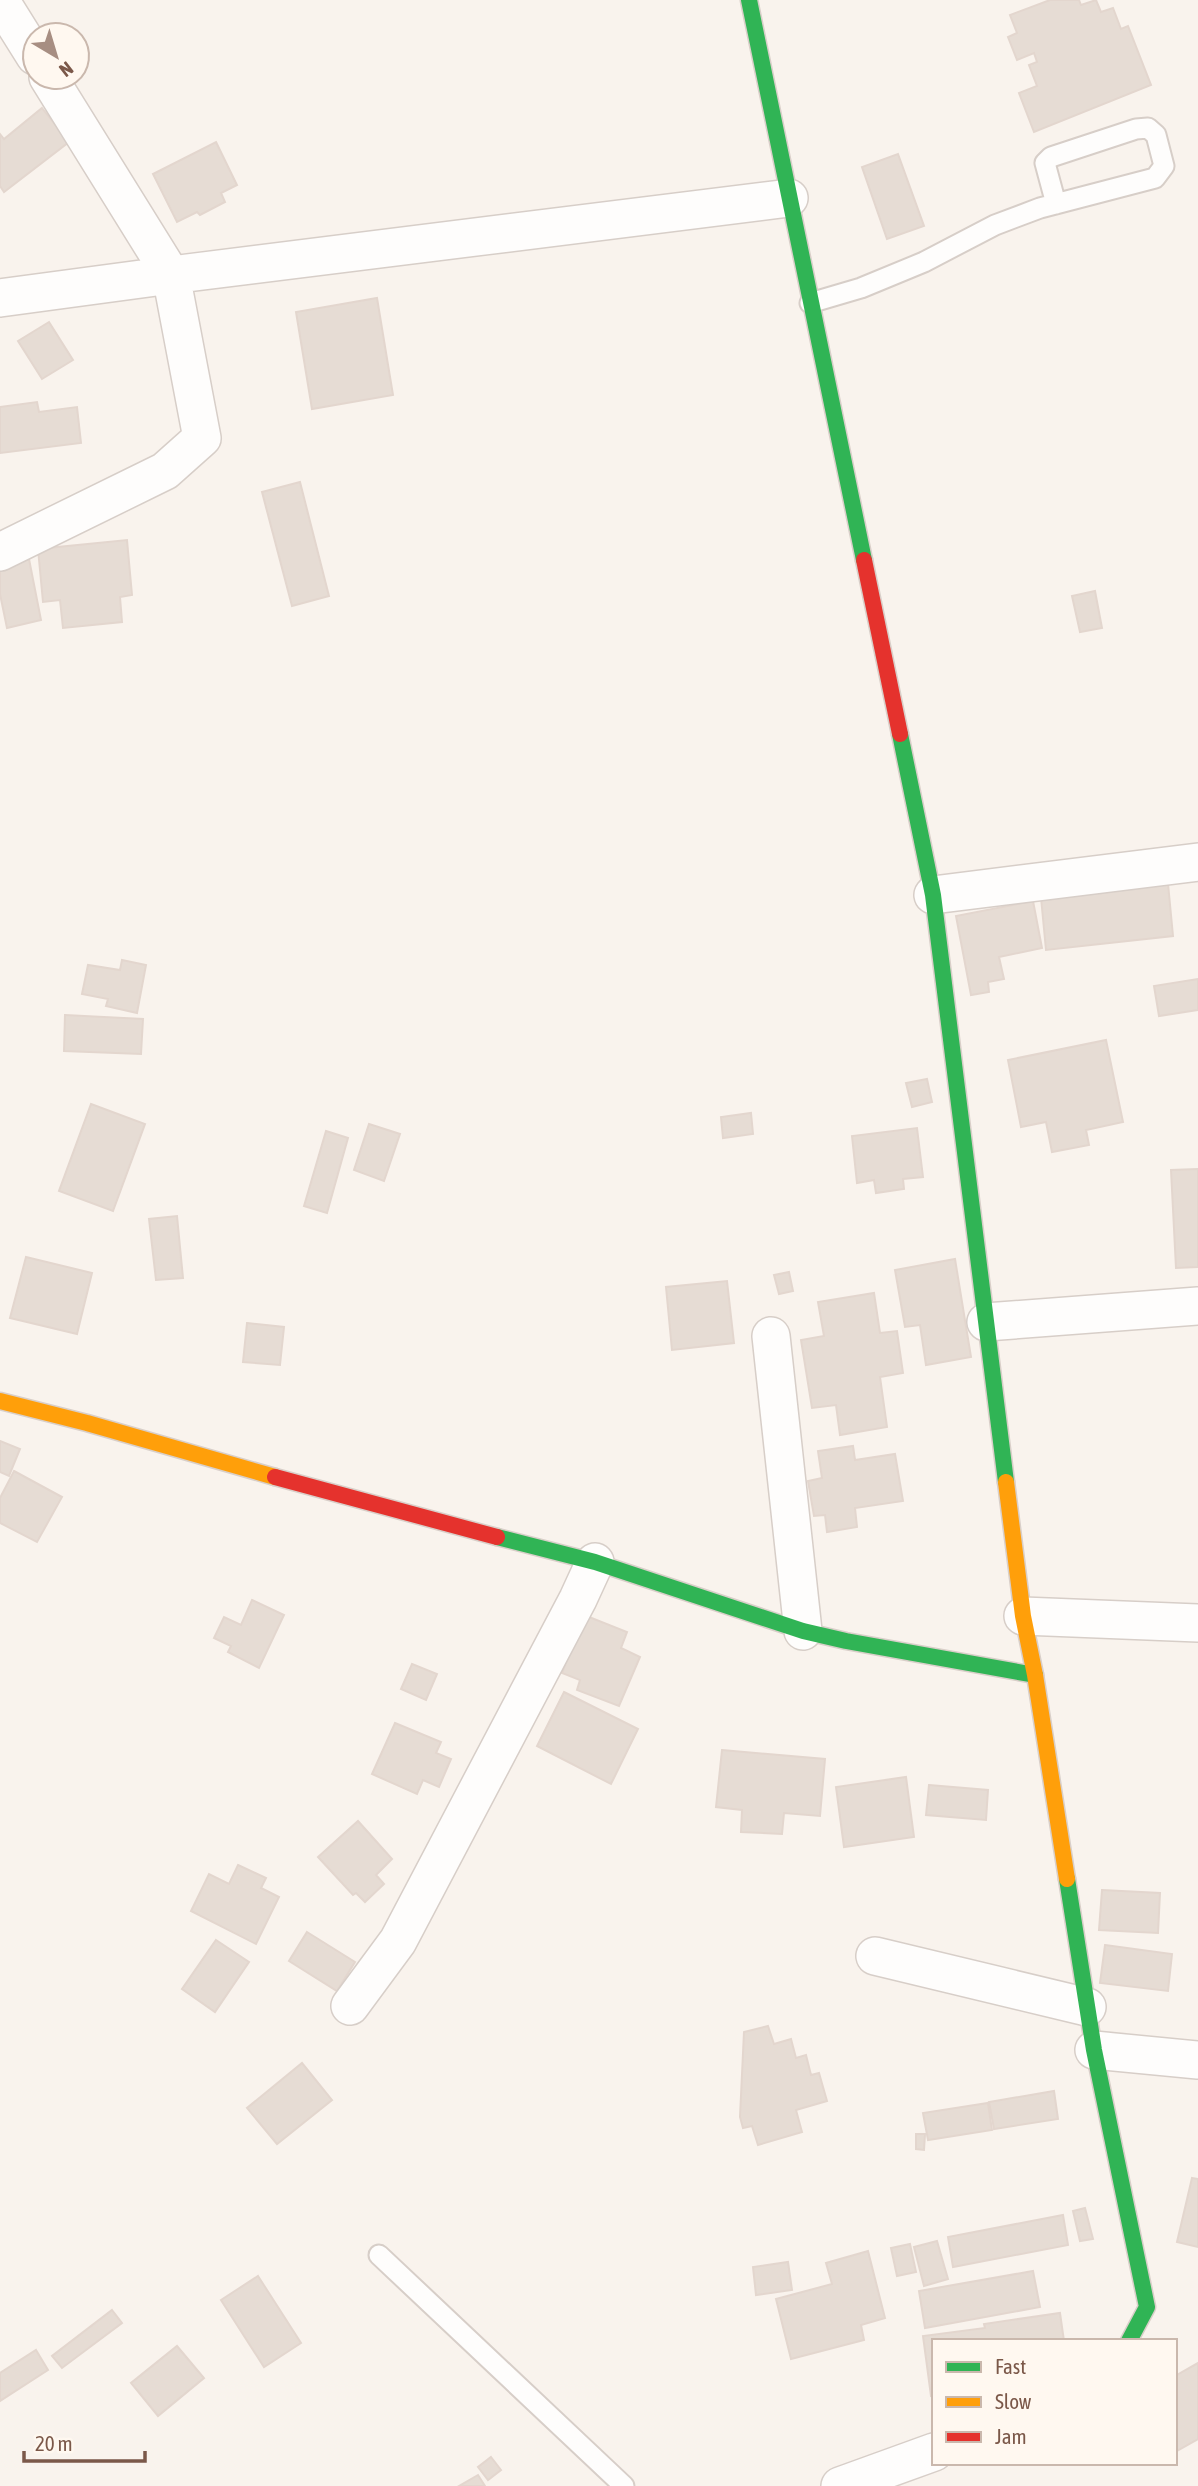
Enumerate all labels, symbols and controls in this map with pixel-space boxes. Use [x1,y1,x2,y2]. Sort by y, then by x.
north arrow [21,21,91,91]
text: N [55,57,78,82]
legend [932,2339,1177,2465]
text: Fast [995,2354,1026,2378]
text: Slow [995,2389,1032,2413]
scale bar [24,2420,145,2464]
text: Jam [995,2424,1027,2448]
text: 20 m [35,2431,73,2455]

